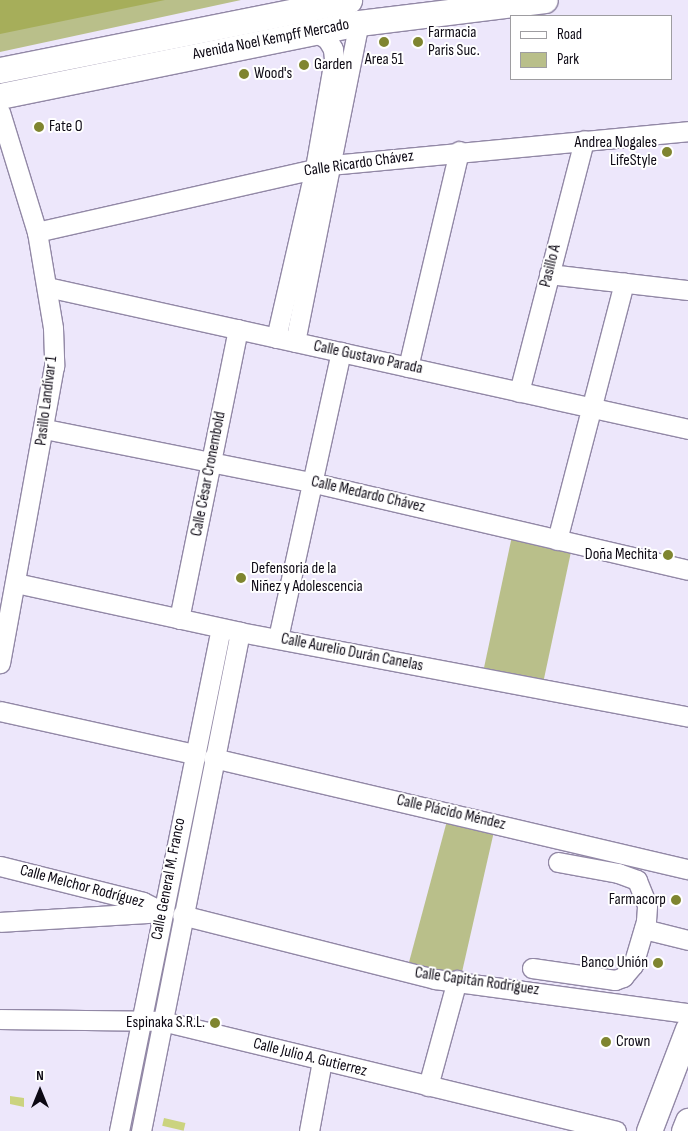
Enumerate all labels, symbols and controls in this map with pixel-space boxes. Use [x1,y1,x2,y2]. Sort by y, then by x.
street label: Avenida Noel Kempff Mercado [191,15,351,65]
legend [510,15,673,80]
place label: Farmacia Paris Suc. [428,23,480,61]
text: Road [557,25,582,44]
marker: Area 51 [378,36,390,48]
marker: Farmacia Paris Suc. [412,36,424,48]
place label: Area 51 [365,50,403,70]
text: Park [557,50,579,69]
place label: Garden [314,55,352,75]
marker: Garden [298,59,310,71]
place label: Wood's [254,64,292,84]
marker: Wood's [238,68,250,80]
place label: Fate O [49,117,83,137]
marker: Fate O [33,121,45,133]
place label: Andrea Nogales LifeStyle [575,133,657,171]
marker: Andrea Nogales LifeStyle [661,146,673,158]
street label: Calle Ricardo Chávez [303,147,415,181]
street label: Pasillo A [536,243,566,289]
street label: Calle Gustavo Parada [312,337,424,379]
street label: Pasillo Landívar 1 [32,355,62,447]
street label: Calle César Cronembold [187,410,231,538]
street label: Calle Medardo Chávez [309,473,427,517]
place label: Doña Mechita [585,545,658,565]
marker: Doña Mechita [662,549,674,561]
place label: Defensoria de la Niñez y Adolescencia [251,559,363,597]
marker: Defensoria de la Niñez y Adolescencia [235,572,247,584]
street label: Calle Aurelio Durán Canelas [279,630,425,676]
street label: Calle Plácido Méndez [395,791,507,835]
street label: Calle General M. Franco [148,816,190,942]
street label: Calle Melchor Rodríguez [18,861,146,913]
place label: Farmacorp [609,890,666,910]
marker: Farmacorp [670,894,682,906]
place label: Banco Unión [581,953,648,973]
marker: Banco Unión [652,957,664,969]
street label: Calle Capitán Rodríguez [414,964,540,1000]
place label: Espinaka S.R.L. [126,1013,205,1033]
marker: Espinaka S.R.L. [209,1017,221,1029]
place label: Crown [616,1032,650,1052]
street label: Calle Julio A. Gutierrez [251,1035,369,1081]
marker: Crown [600,1036,612,1048]
north arrow [15,1066,65,1116]
text: N [36,1067,44,1084]

